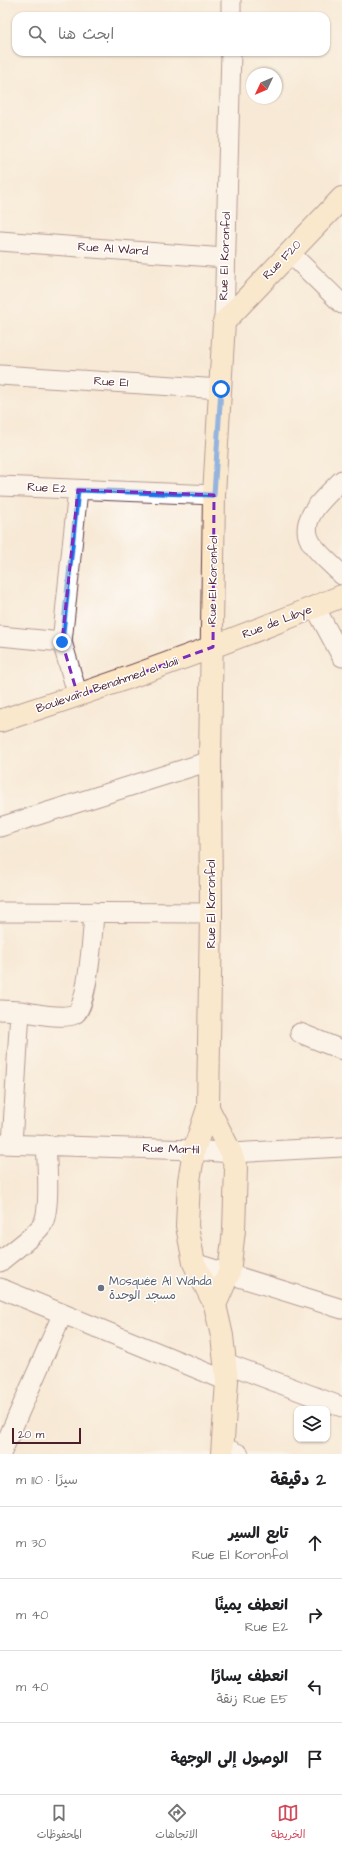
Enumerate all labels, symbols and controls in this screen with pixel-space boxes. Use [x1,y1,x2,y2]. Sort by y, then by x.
search box [12,12,330,56]
icon: search [26,23,48,45]
text: ابحث هنا [58,24,114,45]
north arrow [246,68,282,104]
street label: Rue El Koronfol [215,211,235,301]
street label: Rue F20 [259,236,305,283]
street label: Rue Al Ward [77,238,149,260]
street label: Rue E1 [93,372,129,392]
route start [212,380,230,398]
street label: Rue E2 [27,478,68,498]
street label: Rue El Koronfol [204,535,222,625]
street label: Rue de Libye [240,601,315,644]
route end [53,633,71,651]
street label: Boulevard Benahmed el Jaii [34,653,180,717]
street label: Rue El Koronfol [203,859,220,948]
street label: Rue Martil [142,1140,200,1158]
place label: Mosquée Al Wahda مسجد الوحدة [109,1273,212,1304]
marker: Mosquée Al Wahda مسجد الوحدة [96,1283,106,1293]
map controls [294,1406,330,1442]
button: layers [294,1406,330,1442]
scale bar [12,1426,81,1445]
text: 20 m [18,1427,44,1442]
text: 2 دقيقة [270,1468,326,1492]
text: سيرًا · 110 m [16,1471,78,1489]
text: تابع السير [229,1523,288,1544]
icon: ahead [304,1532,326,1554]
text: 30 m [16,1534,46,1552]
text: Rue El Koronfol [192,1546,288,1564]
text: انعطف يمينًا [215,1595,288,1616]
icon: right [304,1604,326,1626]
text: 40 m [16,1606,48,1624]
text: Rue E2 [245,1618,288,1636]
text: انعطف يسارًا [211,1666,288,1687]
icon: left [304,1676,326,1698]
text: 40 m [16,1678,48,1696]
text: Rue E5 زنقة [216,1690,288,1708]
text: الوصول إلى الوجهة [171,1748,288,1769]
icon: arrive [304,1748,326,1770]
tab: المحفوظات [37,1802,82,1844]
tab: الاتجاهات [155,1802,198,1844]
tab: الخريطة [271,1802,305,1844]

